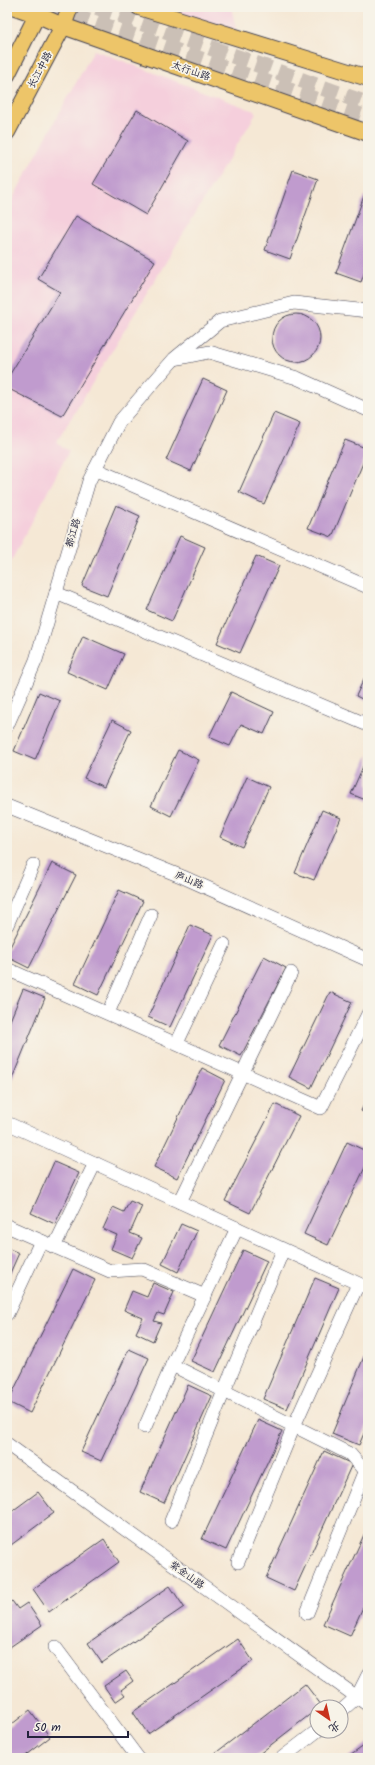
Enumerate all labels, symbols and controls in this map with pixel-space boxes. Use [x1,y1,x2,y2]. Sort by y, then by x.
street label: 长江中路 [24,49,56,91]
street label: 太行山路 [169,57,213,85]
street label: 都江路 [61,516,85,550]
street label: 庐山路 [172,867,206,893]
street label: 紫金山路 [166,1557,208,1593]
north arrow [309,1699,349,1739]
scale bar [28,1713,128,1739]
text: 北 [324,1716,344,1737]
text: 50 m [34,1718,61,1737]

